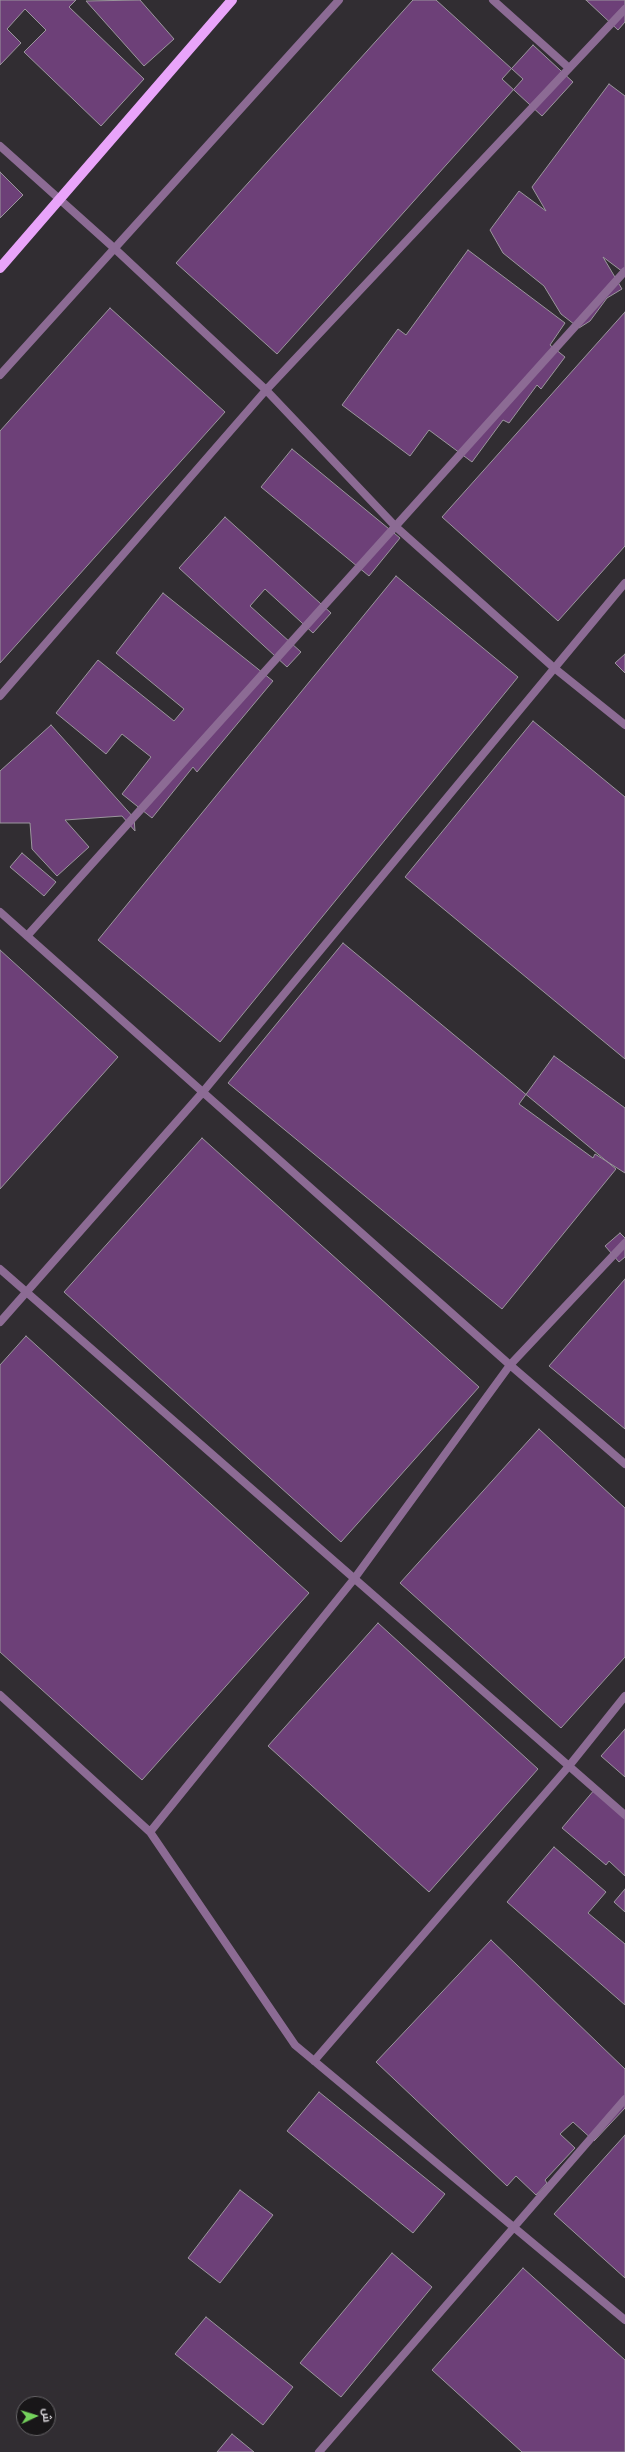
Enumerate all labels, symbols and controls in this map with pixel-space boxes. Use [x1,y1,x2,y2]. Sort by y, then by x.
north arrow [16,2396,56,2436]
text: ش [39,2408,54,2423]

